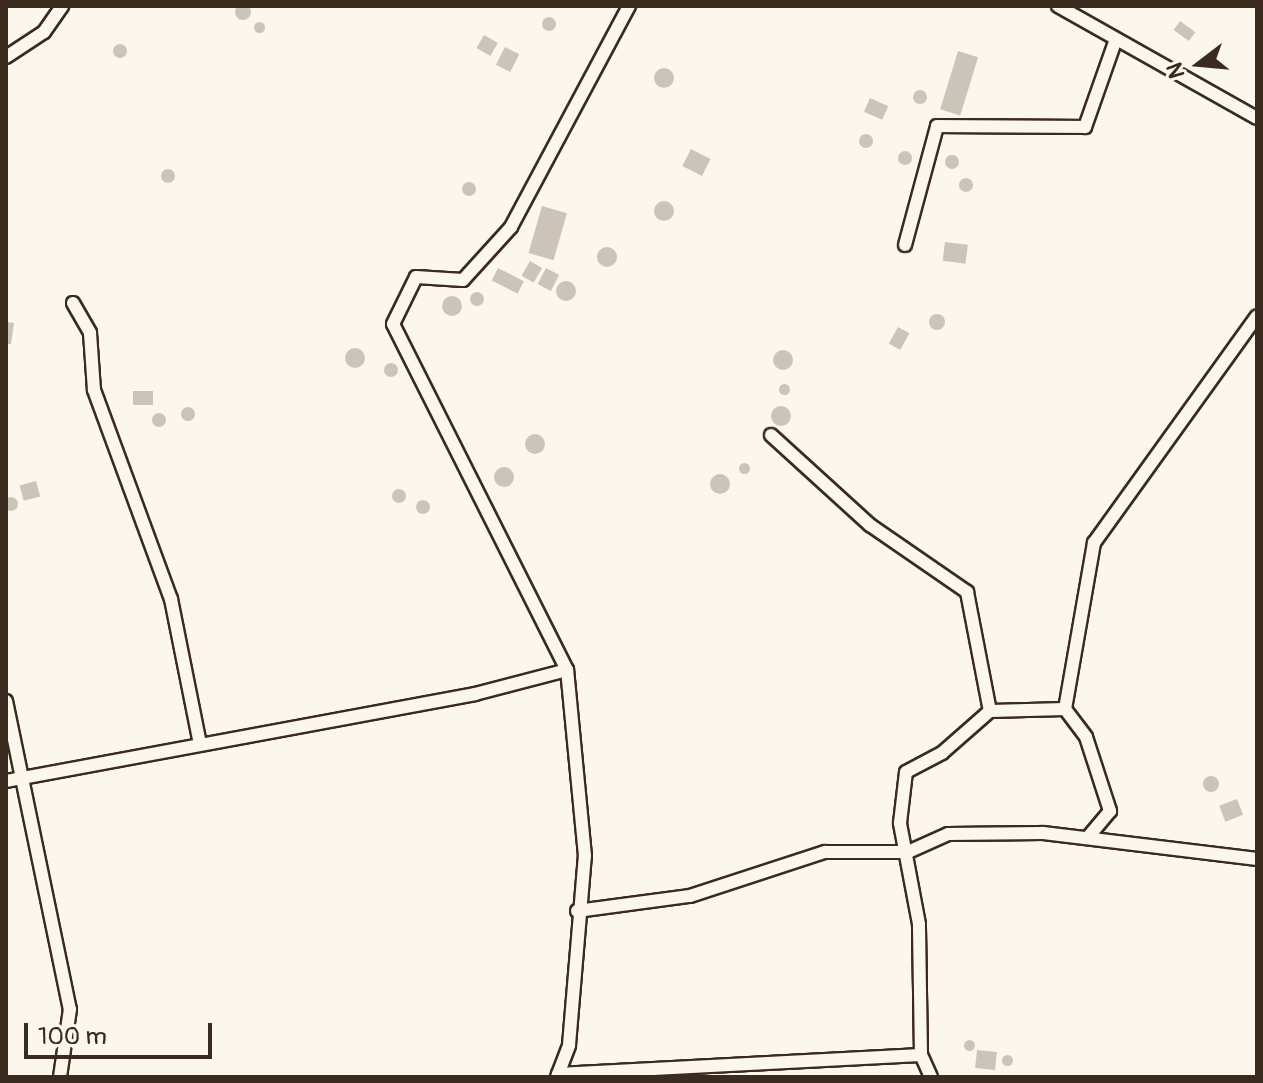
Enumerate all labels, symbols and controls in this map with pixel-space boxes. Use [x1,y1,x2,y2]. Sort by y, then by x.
north arrow [1159,24,1239,104]
text: N [1160,60,1191,82]
scale bar [28,1007,216,1057]
text: 100 m [38,1022,107,1051]

